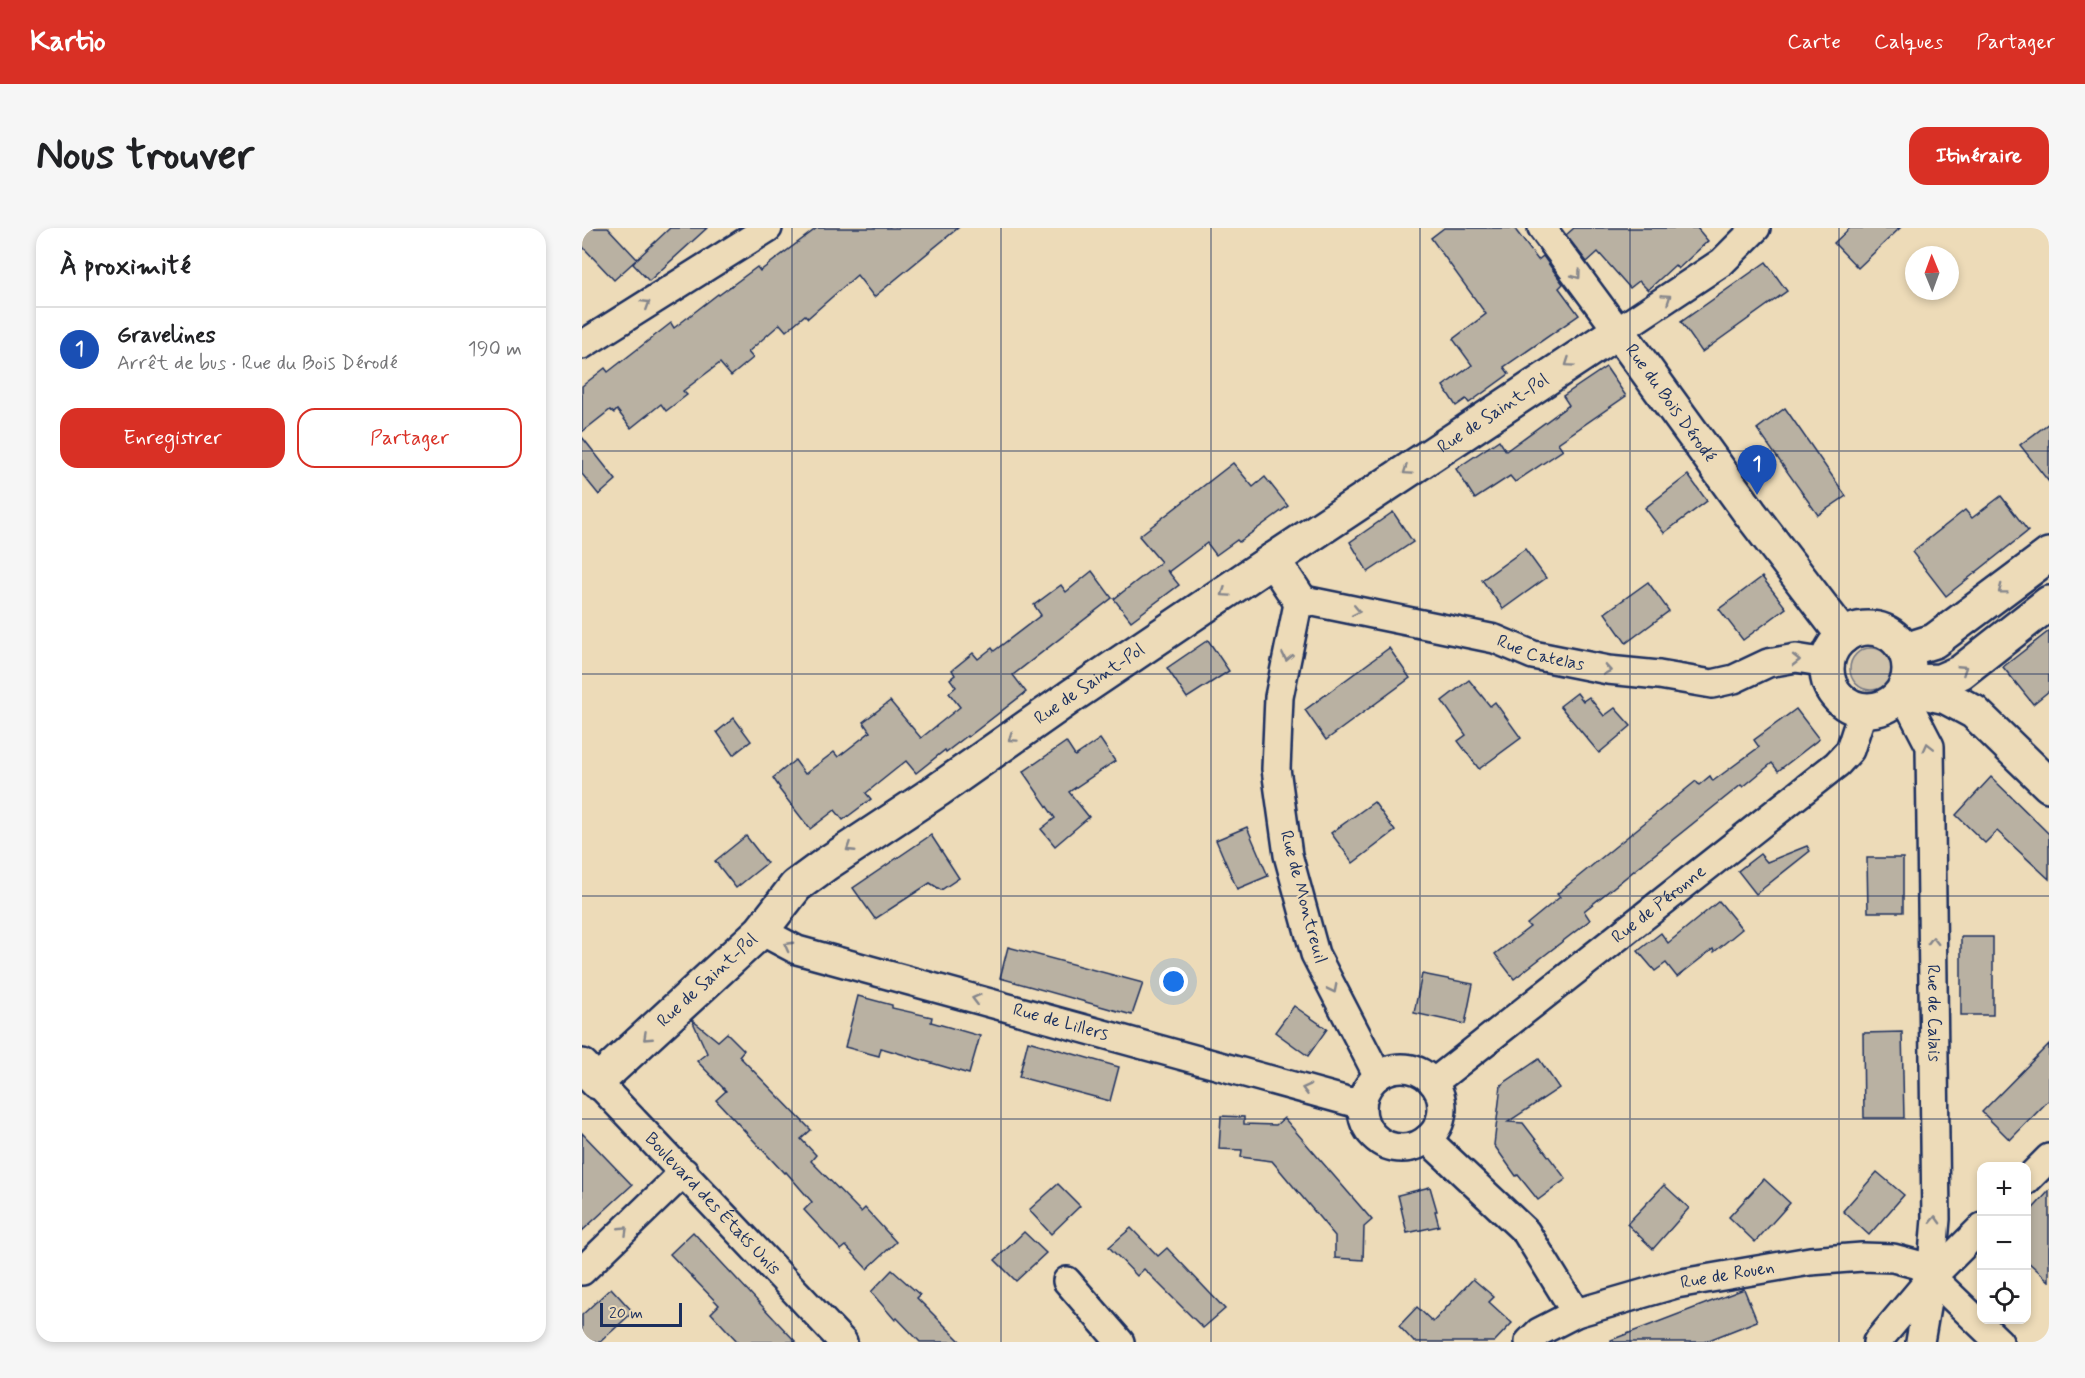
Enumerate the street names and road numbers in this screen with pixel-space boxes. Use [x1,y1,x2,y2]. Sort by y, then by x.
street label: Rue du Bois Dérodé [1619,339,1721,467]
street label: Rue de Saint-Pol [1433,368,1554,459]
street label: Rue Catelas [1493,629,1587,677]
street label: Rue de Saint-Pol [1029,638,1149,731]
street label: Rue de Montreuil [1274,828,1332,966]
street label: Rue de Péronne [1607,860,1711,949]
street label: Rue de Saint-Pol [652,928,763,1033]
street label: Rue de Calais [1921,964,1946,1062]
street label: Rue de Lillers [1010,998,1111,1047]
street label: Boulevard des États Unis [639,1127,786,1281]
street label: Rue de Rouen [1679,1255,1776,1295]

